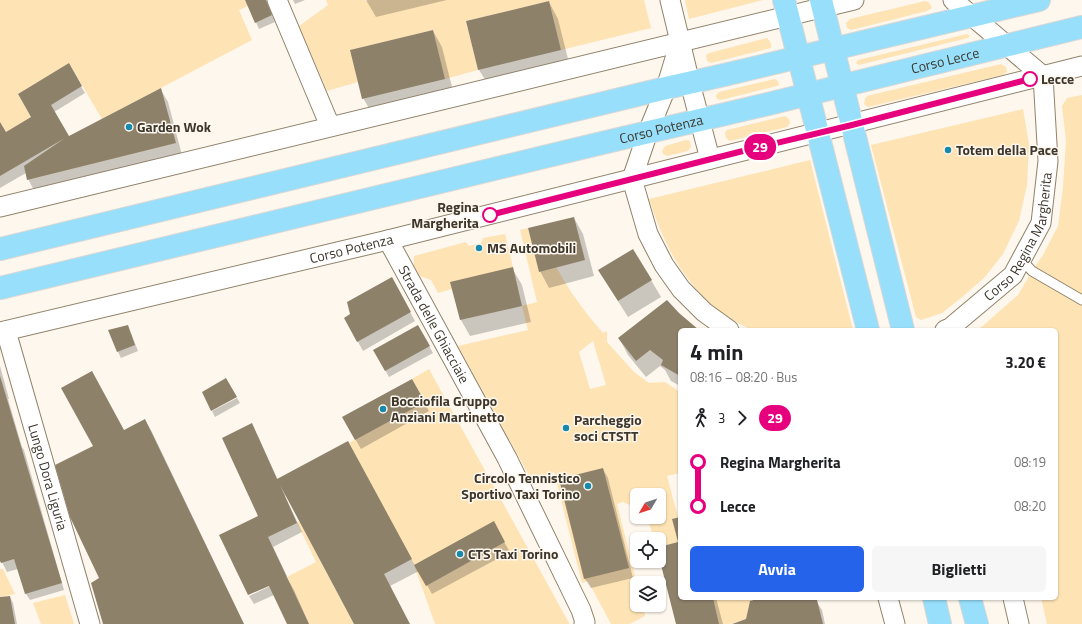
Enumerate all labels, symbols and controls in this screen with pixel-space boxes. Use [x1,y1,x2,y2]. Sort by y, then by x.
street label: Corso Lecce [909,42,981,79]
place label: Lecce [1041,68,1074,89]
marker: Lecce [1022,71,1038,87]
street label: Corso Potenza [617,109,705,149]
place label: Garden Wok [137,116,212,137]
marker: Garden Wok [124,122,134,132]
line badge: 29 [742,134,778,160]
text: 29 [752,136,768,157]
place label: Totem della Pace [956,139,1058,160]
marker: Totem della Pace [943,145,953,155]
street label: Corso Regina Margherita [979,171,1057,305]
place label: Regina Margherita [411,196,479,233]
marker: Regina Margherita [482,207,498,223]
street label: Corso Potenza [307,228,395,268]
place label: MS Automobili [487,237,576,258]
marker: MS Automobili [474,243,484,253]
street label: Strada delle Ghiacciaie [394,261,475,387]
text: 4 min [690,335,743,369]
text: 3.20 € [1005,351,1046,374]
text: 08:16 – 08:20 · Bus [690,367,797,387]
place label: Bocciofila Gruppo Anziani Martinetto [391,390,504,427]
marker: Bocciofila Gruppo Anziani Martinetto [378,404,388,414]
icon: walk [690,407,712,429]
icon: forward [731,407,753,429]
text: 29 [767,407,783,428]
text: 3 [718,408,725,428]
place label: Parcheggio soci CTSTT [574,409,642,446]
street label: Lungo Dora Liguria [23,421,74,533]
marker: Parcheggio soci CTSTT [561,423,571,433]
text: Regina Margherita [720,451,841,474]
text: 08:19 [1014,452,1046,472]
place label: Circolo Tennistico Sportivo Taxi Torino [461,467,580,504]
marker: Circolo Tennistico Sportivo Taxi Torino [583,481,593,491]
north arrow [630,488,666,524]
map controls [630,488,666,612]
text: Lecce [720,495,756,518]
text: 08:20 [1014,496,1046,516]
button: locate [630,532,666,568]
place label: CTS Taxi Torino [468,543,558,564]
button: Avvia [690,546,864,592]
button: Biglietti [872,546,1046,592]
marker: CTS Taxi Torino [455,549,465,559]
button: layers [630,576,666,612]

